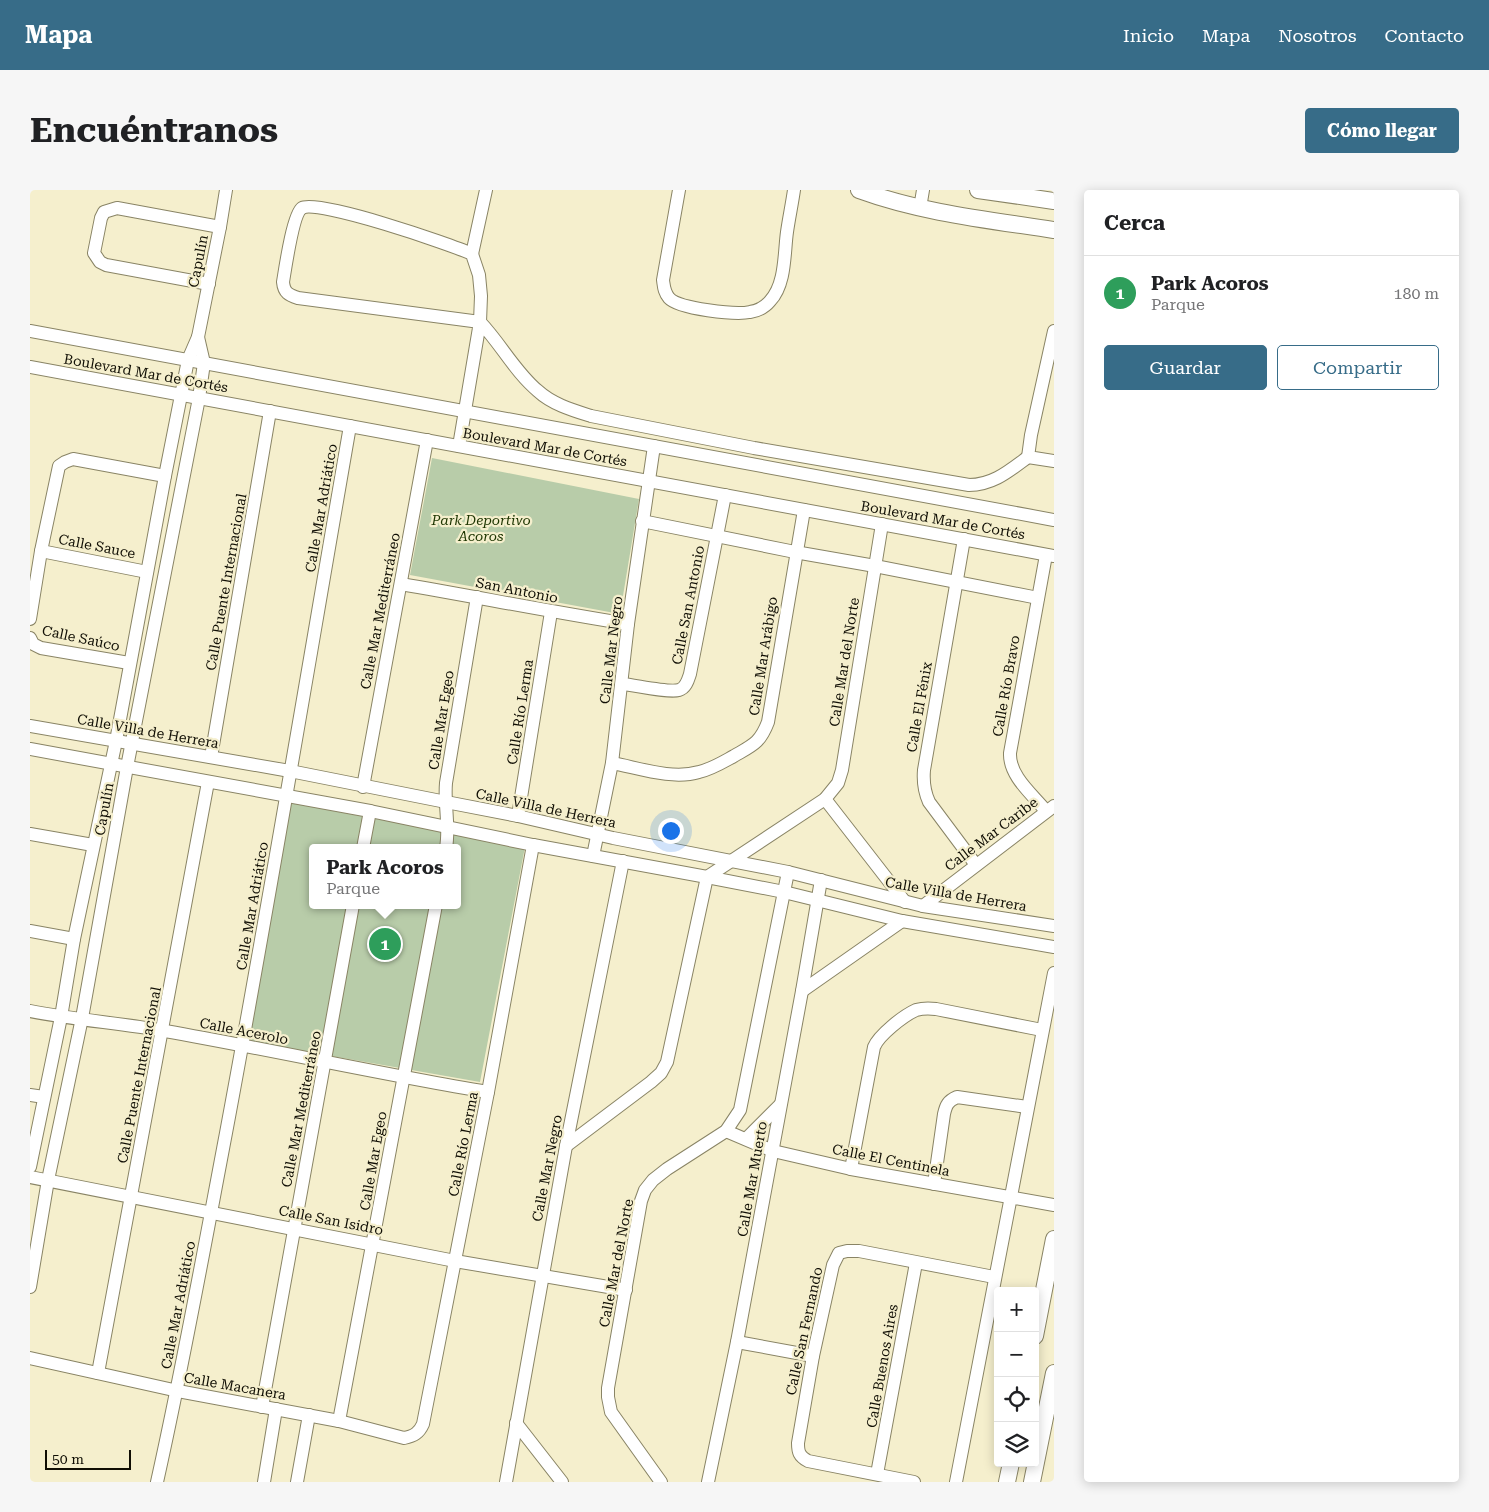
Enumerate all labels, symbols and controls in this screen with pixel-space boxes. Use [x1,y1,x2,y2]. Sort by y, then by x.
text: Mapa [25,21,92,49]
text: Inicio [1123,25,1174,46]
text: Mapa [1202,25,1250,46]
text: Nosotros [1278,25,1356,46]
text: Contacto [1384,25,1464,46]
button: Cómo llegar [1305,108,1459,153]
text: Encuéntranos [30,110,278,151]
text: Cerca [1104,211,1165,235]
street label: Capulín [185,233,211,289]
text: Park Acoros [1151,272,1269,295]
text: 1 [1116,284,1124,303]
text: 180 m [1393,284,1439,303]
text: Parque [1151,295,1205,314]
button: Guardar [1104,345,1267,390]
button: Compartir [1277,345,1439,390]
street label: Boulevard Mar de Cortés [63,351,230,395]
street label: Boulevard Mar de Cortés [462,425,629,469]
street label: Calle Mar Adriático [302,443,340,573]
street label: Calle Puente Internacional [203,492,250,672]
street label: Boulevard Mar de Cortés [860,498,1027,542]
park label: Park Deportivo Acoros [430,512,531,544]
street label: Calle Sauce [57,531,137,561]
street label: Calle Mar Mediterráneo [357,531,403,691]
street label: Calle San Antonio [669,544,707,666]
street label: San Antonio [474,574,560,606]
street label: Calle Mar Negro [596,595,626,705]
street label: Calle Mar Arábigo [746,595,780,717]
street label: Calle Mar del Norte [826,596,862,728]
street label: Calle Saúco [41,622,121,654]
street label: Calle Río Bravo [989,634,1023,738]
street label: Calle Río Lerma [504,658,536,766]
street label: Calle El Fénix [903,661,935,753]
street label: Calle Mar Egeo [425,669,457,771]
street label: Calle Villa de Herrera [76,711,220,751]
street label: Capulín [91,781,117,837]
street label: Calle Villa de Herrera [474,785,618,831]
street label: Calle Mar Caribe [941,794,1041,874]
your location [658,818,684,844]
street label: Calle Mar Adriático [233,841,271,971]
popup [309,844,461,909]
text: Park Acoros [326,856,444,879]
street label: Calle Villa de Herrera [884,874,1028,914]
text: Parque [326,879,380,898]
pin: 1 [369,925,401,963]
street label: Calle Puente Internacional [114,985,164,1165]
street label: Calle Acerolo [198,1015,290,1047]
street label: Calle Mar Mediterráneo [278,1029,324,1189]
street label: Calle Río Lerma [445,1090,481,1198]
street label: Calle Mar Egeo [356,1110,390,1212]
street label: Calle Mar Negro [529,1113,565,1223]
street label: Calle Mar Muerto [734,1120,770,1238]
street label: Calle El Centinela [831,1141,952,1179]
street label: Calle Mar del Norte [596,1197,636,1329]
street label: Calle San Isidro [277,1202,385,1238]
street label: Calle Mar Adriático [158,1240,198,1370]
street label: Calle San Fernando [783,1265,825,1397]
map controls [994,1287,1039,1467]
button: + [994,1287,1039,1332]
street label: Calle Buenos Aires [863,1303,901,1429]
button: − [994,1332,1039,1377]
street label: Calle Macanera [183,1369,288,1403]
button: locate [994,1377,1039,1422]
button: layers [994,1422,1039,1467]
scale bar [45,1447,131,1470]
text: 50 m [52,1451,84,1467]

